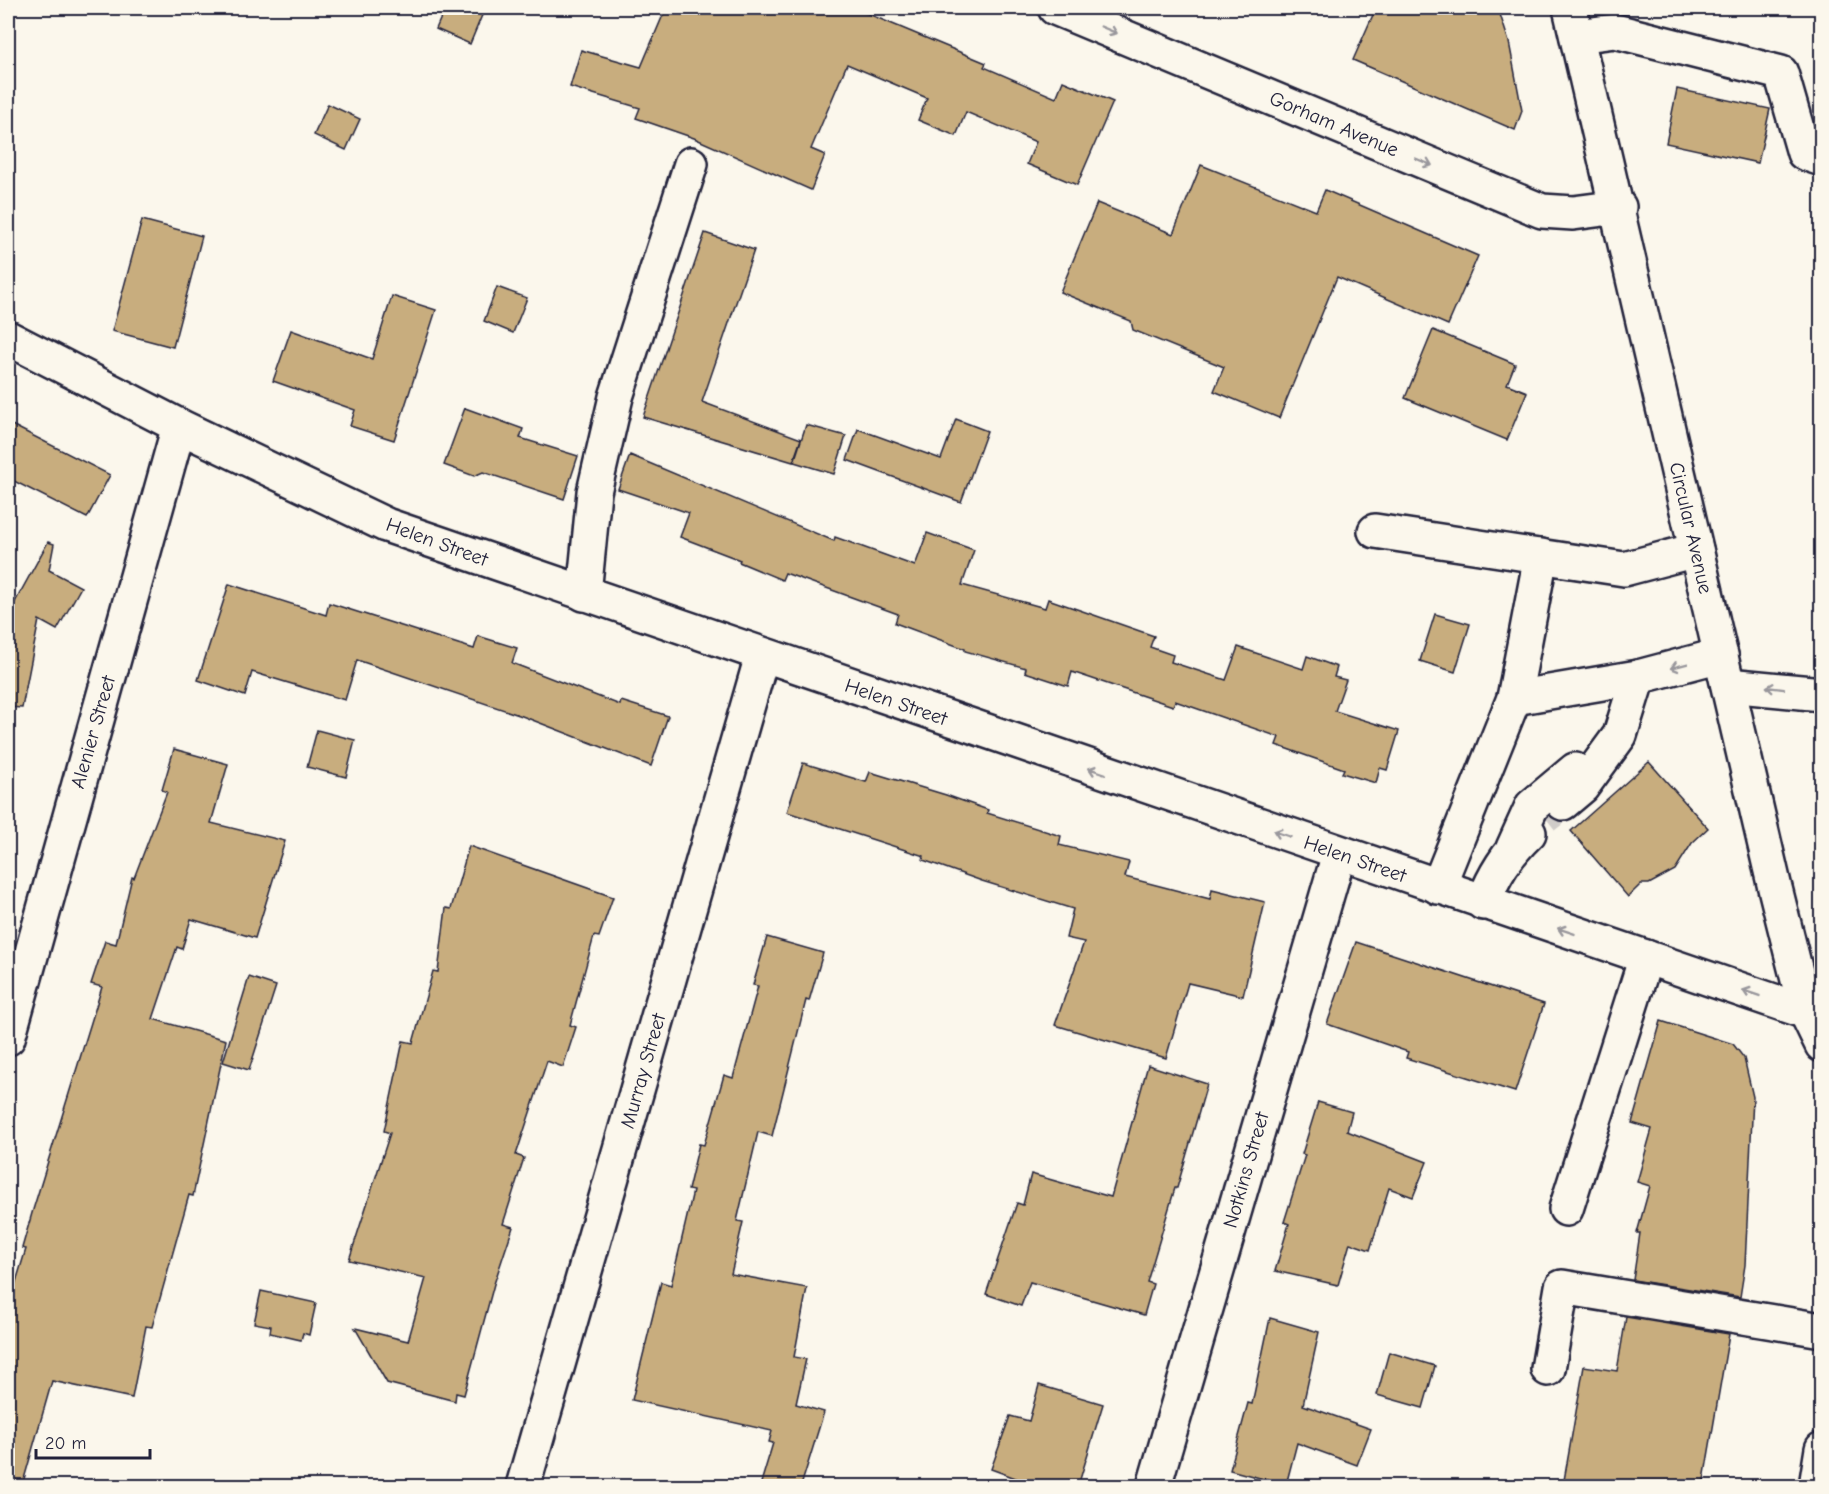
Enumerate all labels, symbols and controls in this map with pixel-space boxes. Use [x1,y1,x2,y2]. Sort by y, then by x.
one-way arrow [1099,25,1117,36]
street label: Gorham Avenue [1266,86,1402,162]
one-way arrow [1414,157,1433,168]
street label: Circular Avenue [1665,460,1717,596]
street label: Helen Street [383,513,492,571]
one-way arrow [1670,661,1689,672]
street label: Alenier Street [66,672,120,791]
street label: Helen Street [842,674,951,731]
one-way arrow [1766,683,1785,694]
one-way arrow [1088,765,1107,776]
one-way arrow [1273,828,1292,839]
street label: Helen Street [1301,831,1410,888]
one-way arrow [1557,924,1576,935]
one-way arrow [1742,987,1760,998]
street label: Murray Street [616,1010,671,1131]
street label: Notkins Street [1218,1108,1274,1231]
scale bar [36,1422,150,1460]
text: 20 m [45,1433,86,1454]

